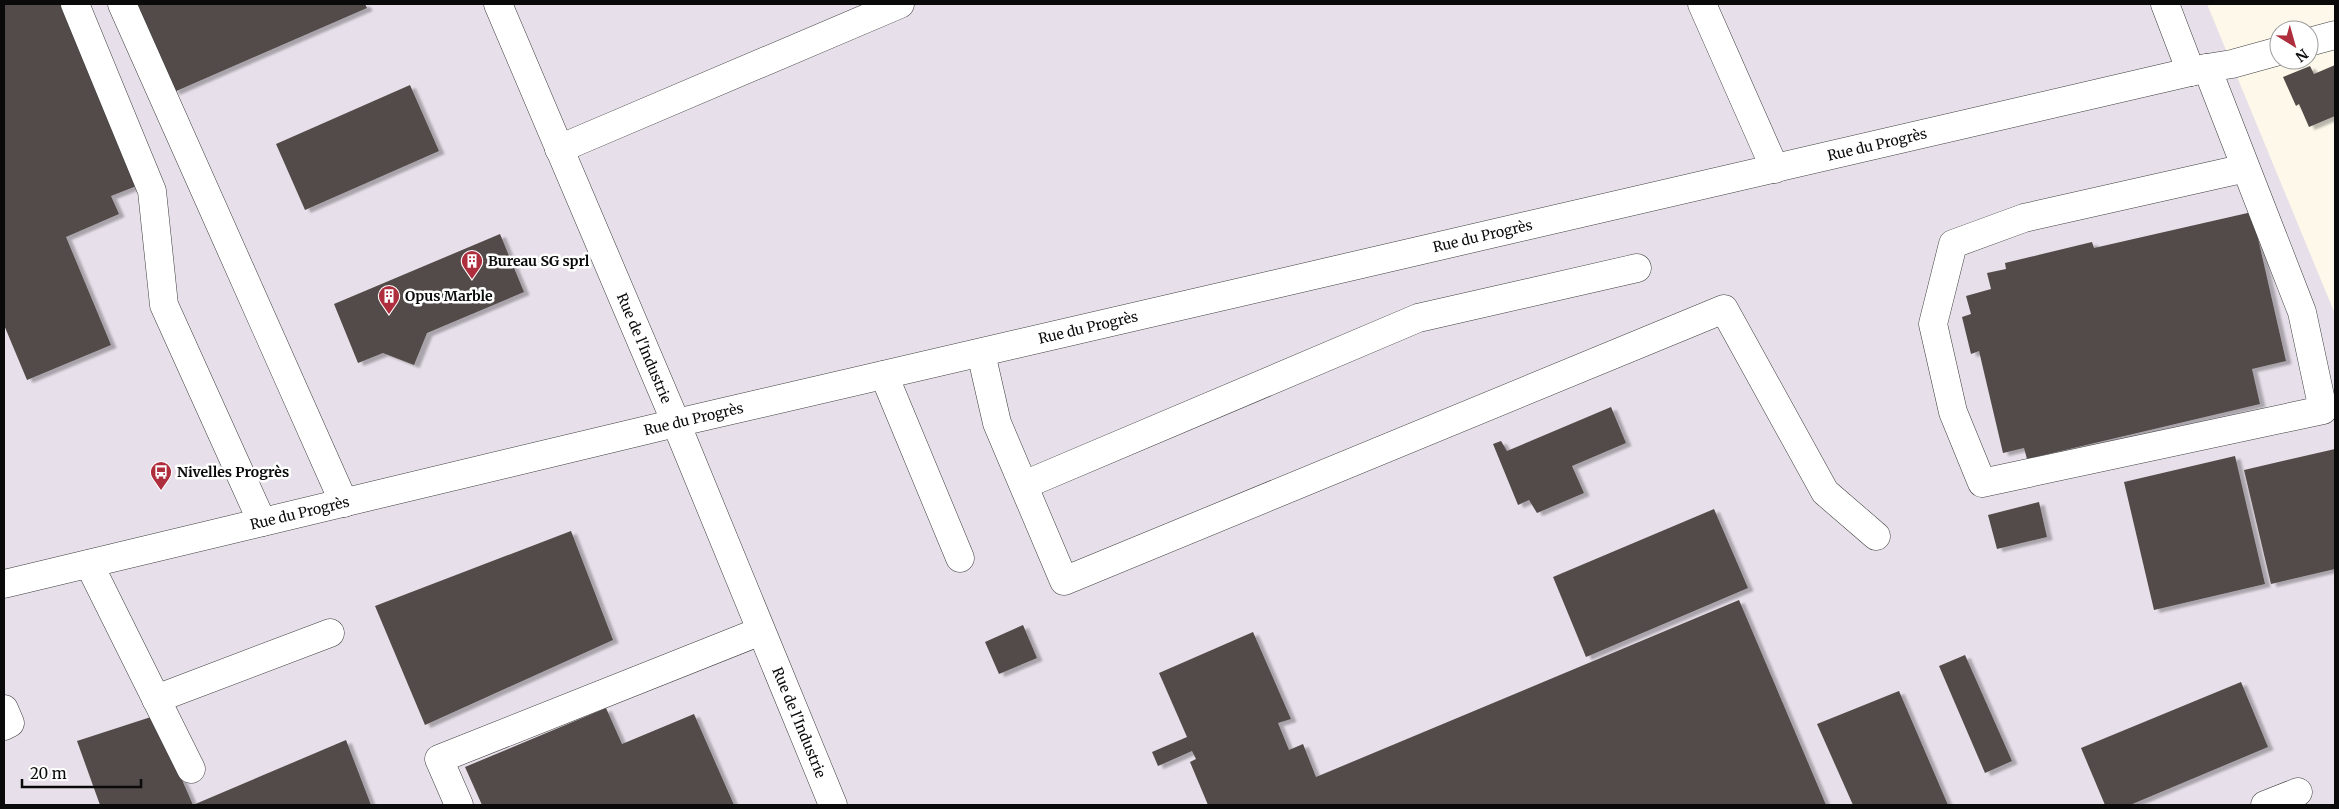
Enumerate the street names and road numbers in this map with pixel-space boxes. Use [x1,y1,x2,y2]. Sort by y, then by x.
street label: Rue du Progrès [1826,124,1929,165]
street label: Rue du Progrès [1431,216,1534,256]
street label: Rue de l'Industrie [613,290,676,406]
street label: Rue du Progrès [1037,307,1140,348]
street label: Rue du Progrès [642,399,745,439]
street label: Rue du Progrès [248,493,351,534]
street label: Rue de l'Industrie [768,664,830,780]

